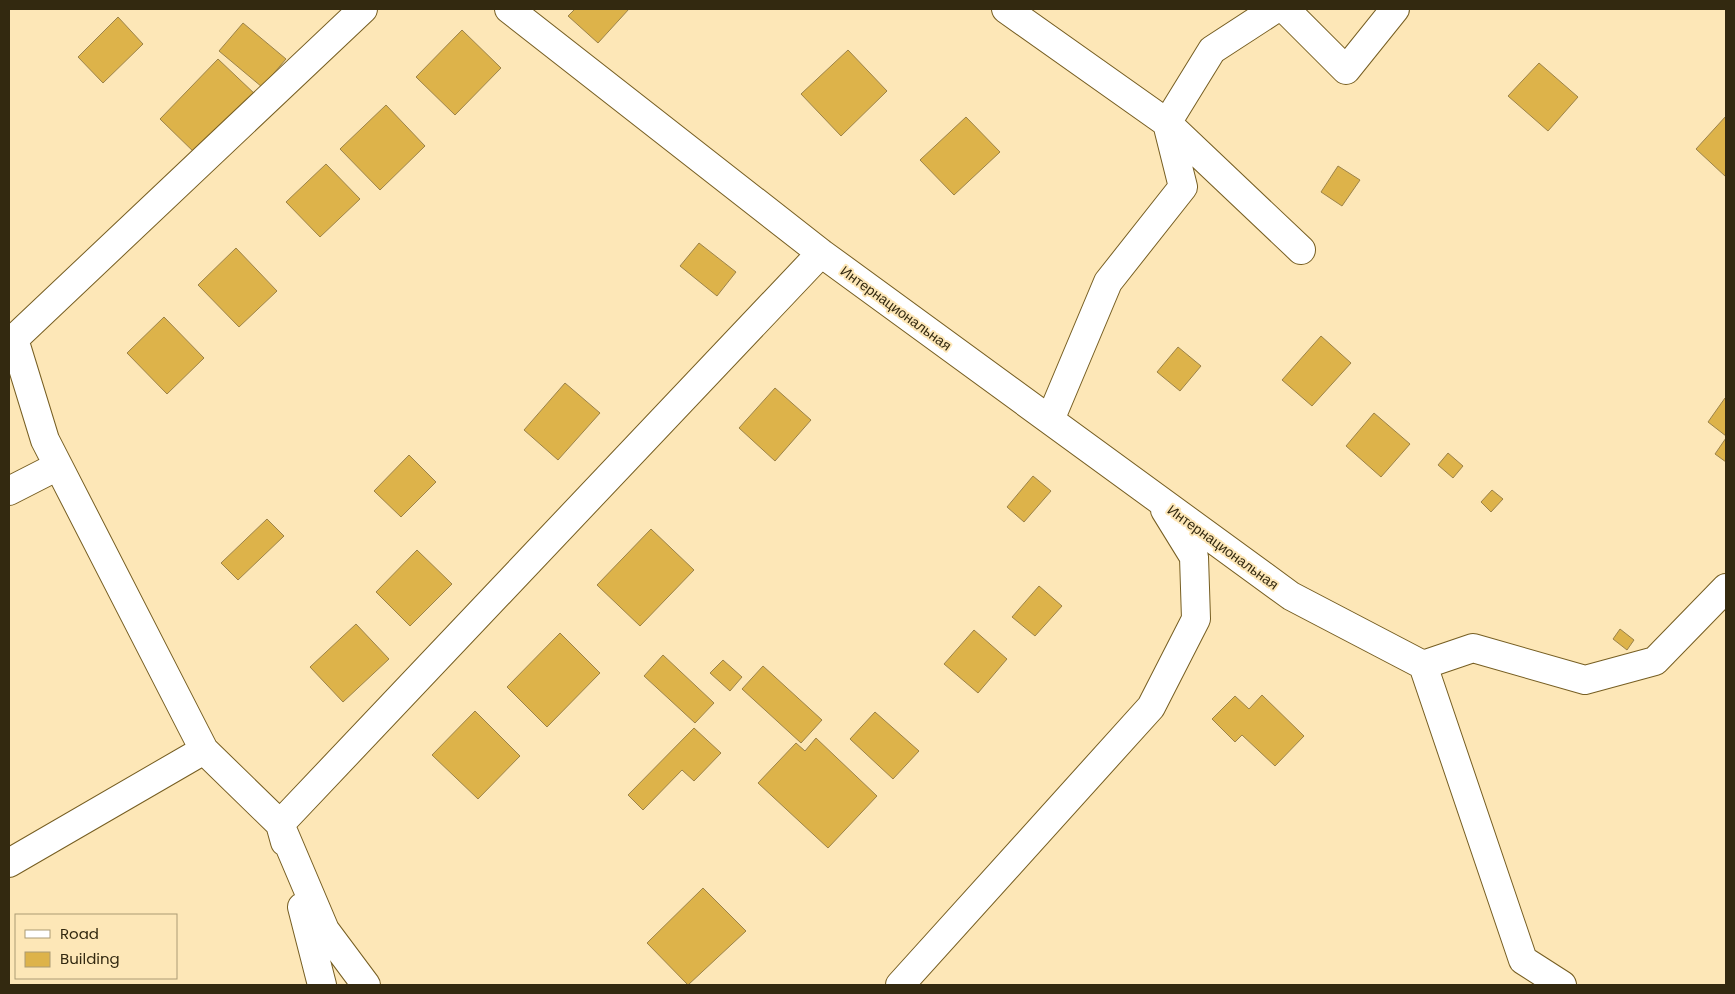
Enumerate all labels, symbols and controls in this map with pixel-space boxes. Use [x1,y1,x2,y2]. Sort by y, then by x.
street label: Интернациональная [836,261,956,355]
street label: Интернациональная [1163,500,1283,594]
legend [15,914,178,979]
text: Road [60,923,99,944]
text: Building [60,948,120,969]

